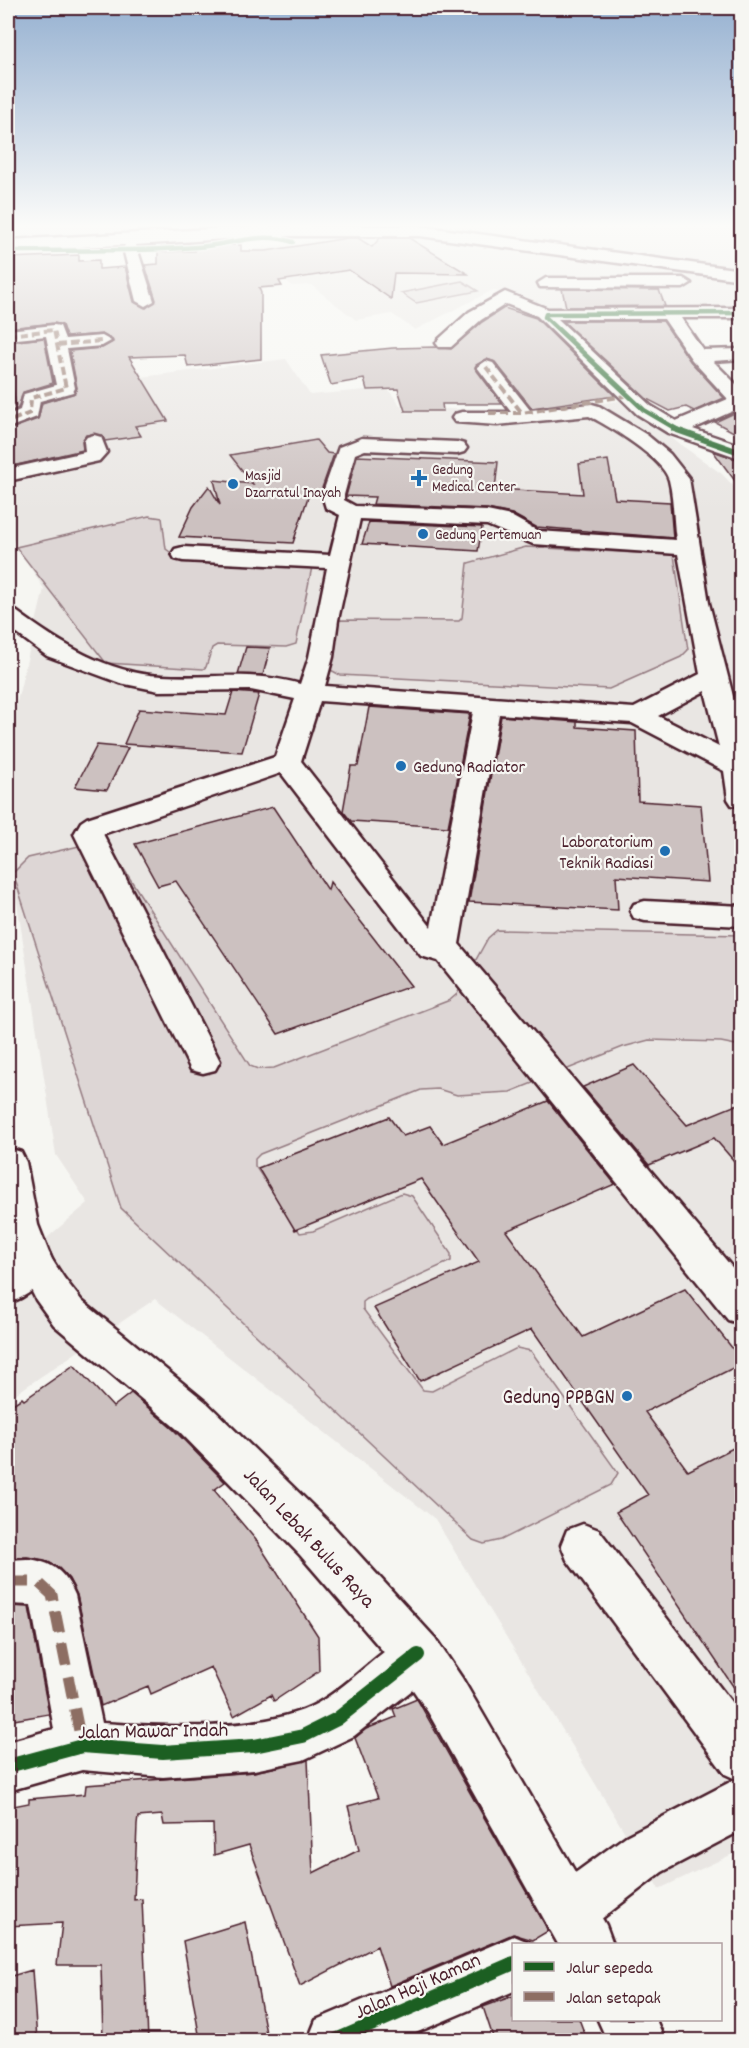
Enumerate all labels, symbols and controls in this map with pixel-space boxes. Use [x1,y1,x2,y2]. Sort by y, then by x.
place label: Gedung Medical Center [432,460,516,499]
place label: Masjid Dzarratul Inayah [245,466,341,505]
marker: Gedung Medical Center [410,469,428,487]
marker: Masjid Dzarratul Inayah [226,477,240,491]
place label: Gedung Pertemuan [435,525,542,547]
marker: Gedung Pertemuan [416,527,430,541]
place label: Gedung Radiator [413,756,526,781]
marker: Gedung Radiator [394,759,408,773]
place label: Laboratorium Teknik Radiasi [559,831,653,877]
marker: Laboratorium Teknik Radiasi [658,844,672,858]
place label: Gedung PPBGN [503,1384,615,1414]
marker: Gedung PPBGN [620,1389,634,1403]
street label: Jalan Lebak Bulus Raya [235,1462,382,1617]
street label: Jalan Mawar Indah [78,1717,229,1749]
legend [512,1943,722,2021]
street label: Jalan Haji Kaman [350,1947,486,2029]
text: Jalur sepeda [566,1957,653,1982]
text: Jalan setapak [566,1987,661,2012]

